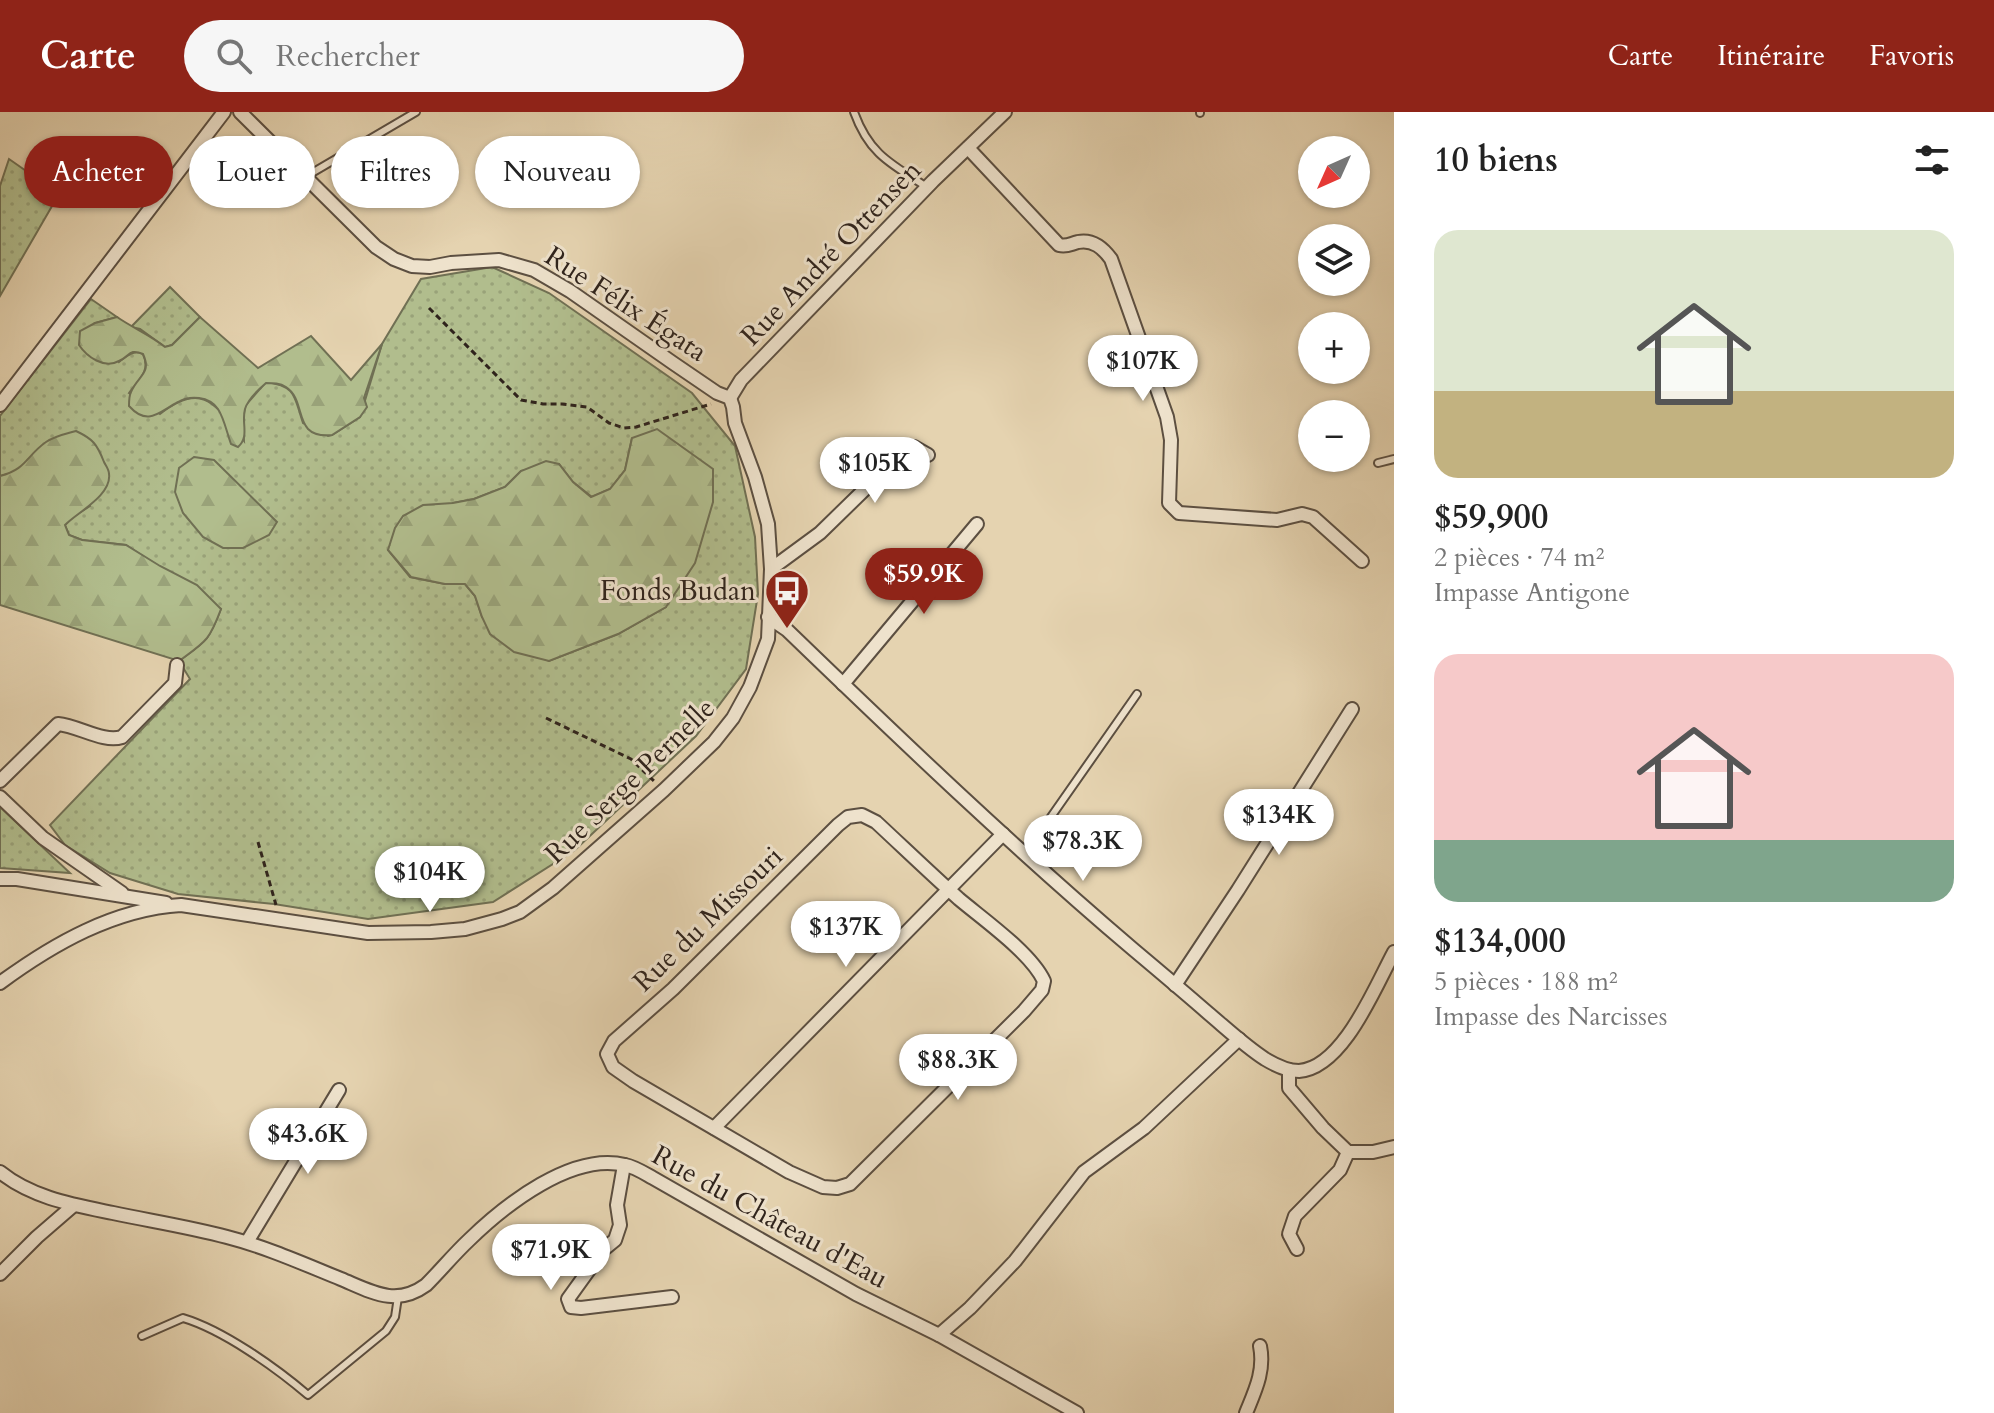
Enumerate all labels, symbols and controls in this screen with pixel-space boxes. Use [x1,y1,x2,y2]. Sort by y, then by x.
search box [184,20,744,92]
text: Carte [40,30,136,82]
icon: search [212,34,256,78]
text: Rechercher [276,36,420,77]
text: Carte [1608,37,1673,75]
text: Itinéraire [1717,37,1825,75]
text: Favoris [1869,37,1954,75]
chip: Acheter [24,136,173,208]
chip: Louer [189,136,315,208]
chip: Filtres [331,136,459,208]
chip: Nouveau [475,136,640,208]
north arrow [1298,136,1370,208]
map controls [1298,136,1370,472]
text: 10 biens [1434,137,1558,183]
icon: filters [1910,138,1954,182]
street label: Rue André Ottensen [732,152,930,354]
button: layers [1298,224,1370,296]
street label: Rue Félix Égata [538,237,714,371]
icon: home [1622,282,1766,426]
button: + [1298,312,1370,384]
pin: $107K [1087,335,1199,403]
text: $107K [1106,343,1180,378]
button: − [1298,400,1370,472]
pin: $105K [819,437,931,505]
text: $105K [838,445,912,480]
text: $59,900 [1434,494,1548,540]
text: 2 pièces · 74 m² [1434,540,1605,575]
pin: $59.9K [859,548,989,616]
text: $59.9K [883,556,965,591]
bus stop icon: Fonds Budan [763,567,811,630]
place label: Fonds Budan [600,572,756,610]
text: Impasse Antigone [1434,575,1630,610]
street label: Rue Serge Pernelle [537,690,723,872]
icon: home [1622,706,1766,850]
pin: $134K [1223,789,1335,857]
text: $134K [1242,797,1316,832]
pin: $78.3K [1018,815,1148,883]
text: $78.3K [1042,823,1124,858]
street label: Rue du Missouri [625,838,791,1000]
pin: $104K [374,846,486,914]
text: $104K [393,854,467,889]
pin: $137K [790,901,902,969]
text: $137K [809,909,883,944]
text: $134,000 [1434,918,1566,964]
text: 5 pièces · 188 m² [1434,964,1618,999]
text: Impasse des Narcisses [1434,999,1667,1034]
pin: $88.3K [893,1034,1023,1102]
text: $88.3K [917,1042,999,1077]
pin: $43.6K [243,1108,373,1176]
text: $43.6K [267,1116,349,1151]
street label: Rue du Château d'Eau [645,1136,895,1298]
pin: $71.9K [486,1224,616,1292]
text: $71.9K [510,1232,592,1267]

